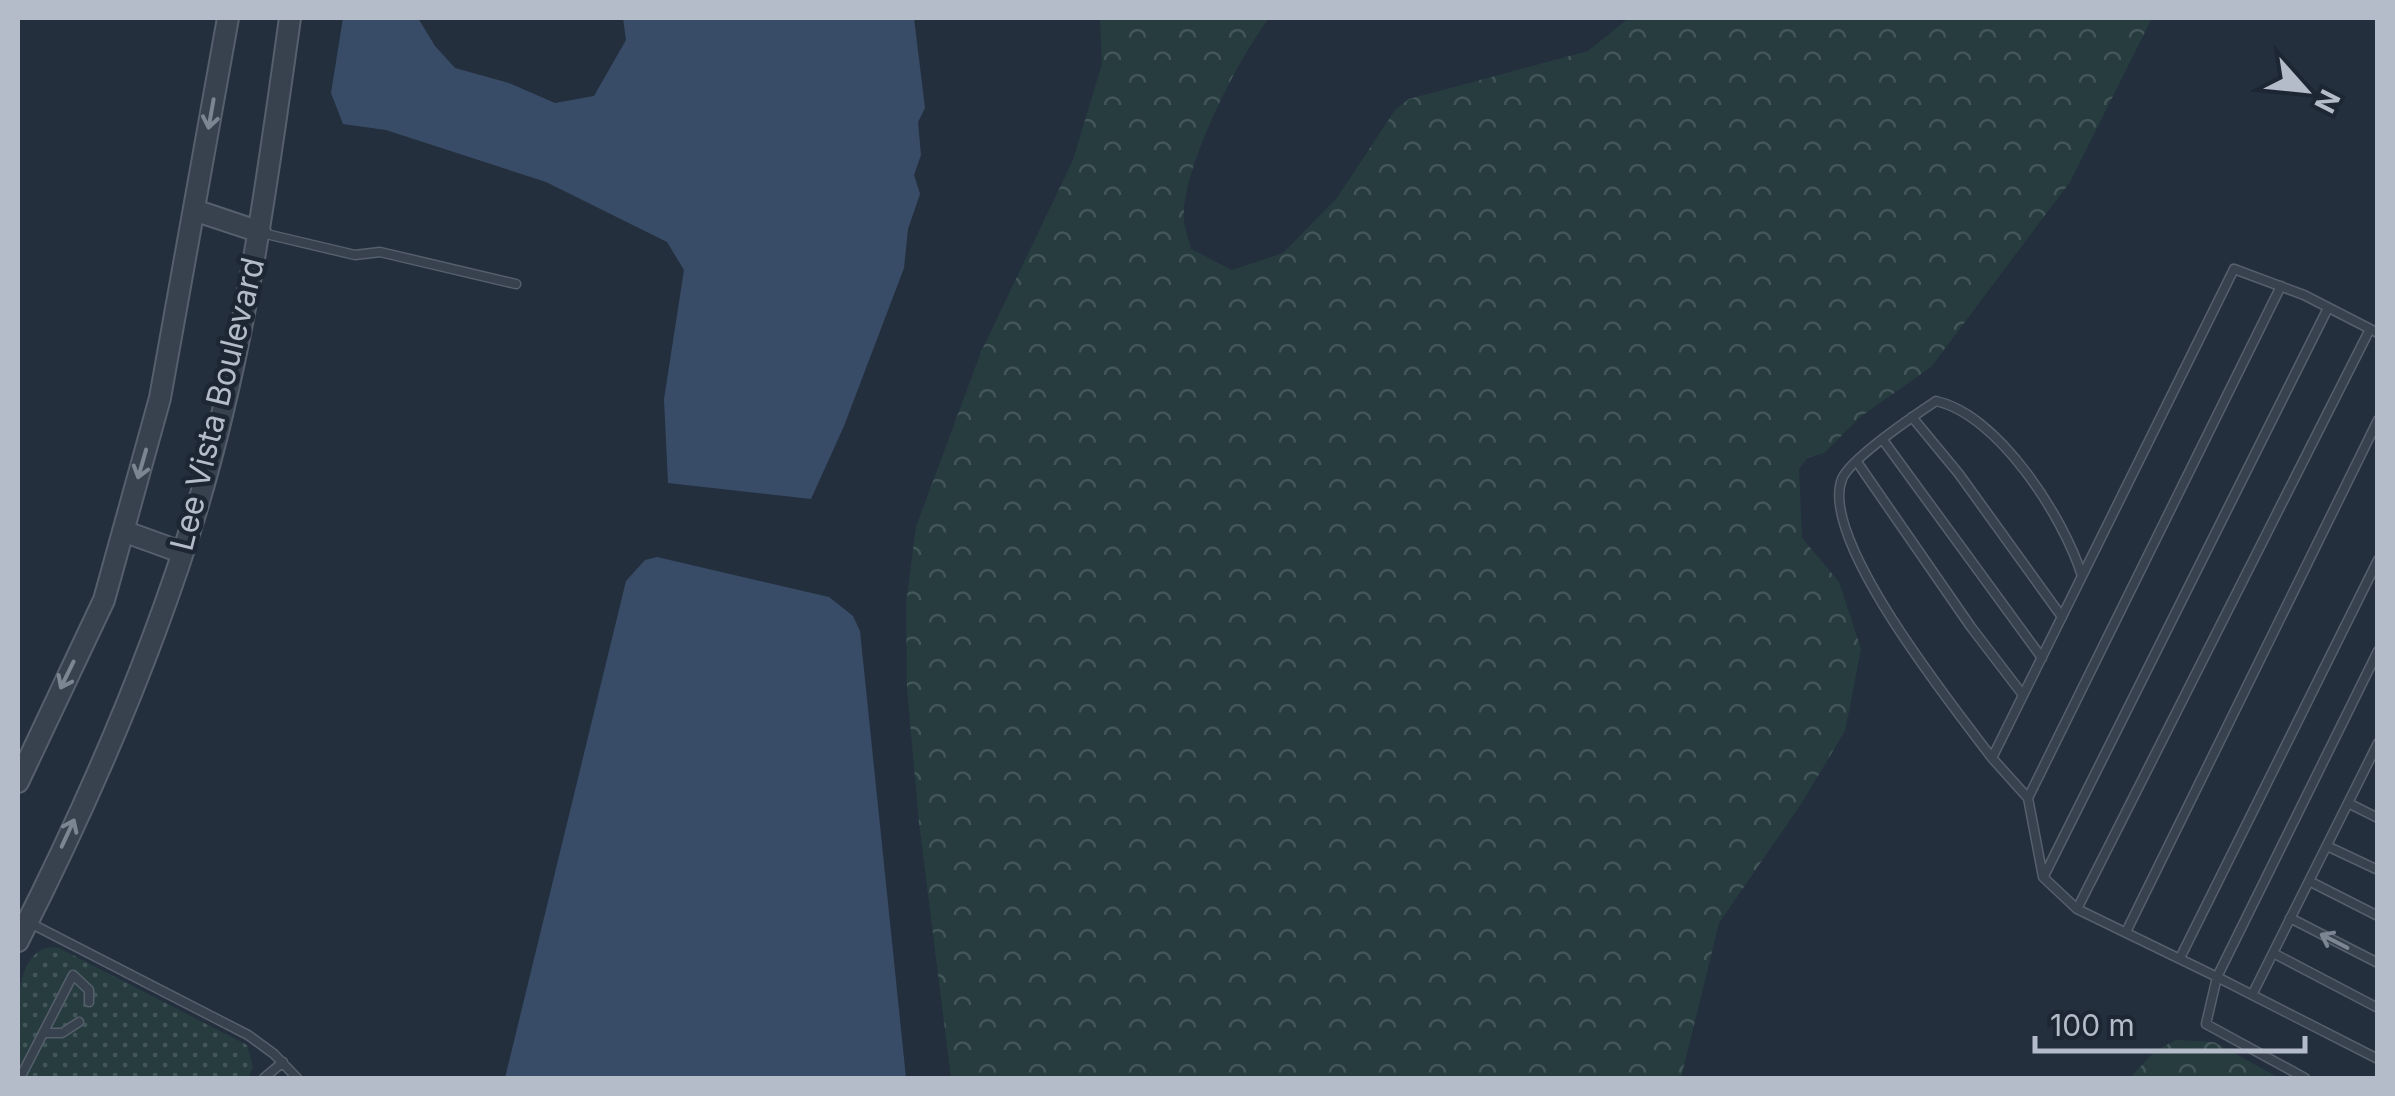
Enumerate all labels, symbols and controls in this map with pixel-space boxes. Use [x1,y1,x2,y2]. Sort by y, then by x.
north arrow [2255,40,2355,140]
text: N [2307,84,2347,119]
one-way arrow [201,97,220,129]
street label: Lee Vista Boulevard [162,254,272,554]
one-way arrow [131,448,150,480]
one-way arrow [57,660,76,690]
one-way arrow [60,819,79,849]
one-way arrow [2319,931,2349,950]
scale bar [2035,991,2305,1053]
text: 100 m [2050,1007,2135,1043]

